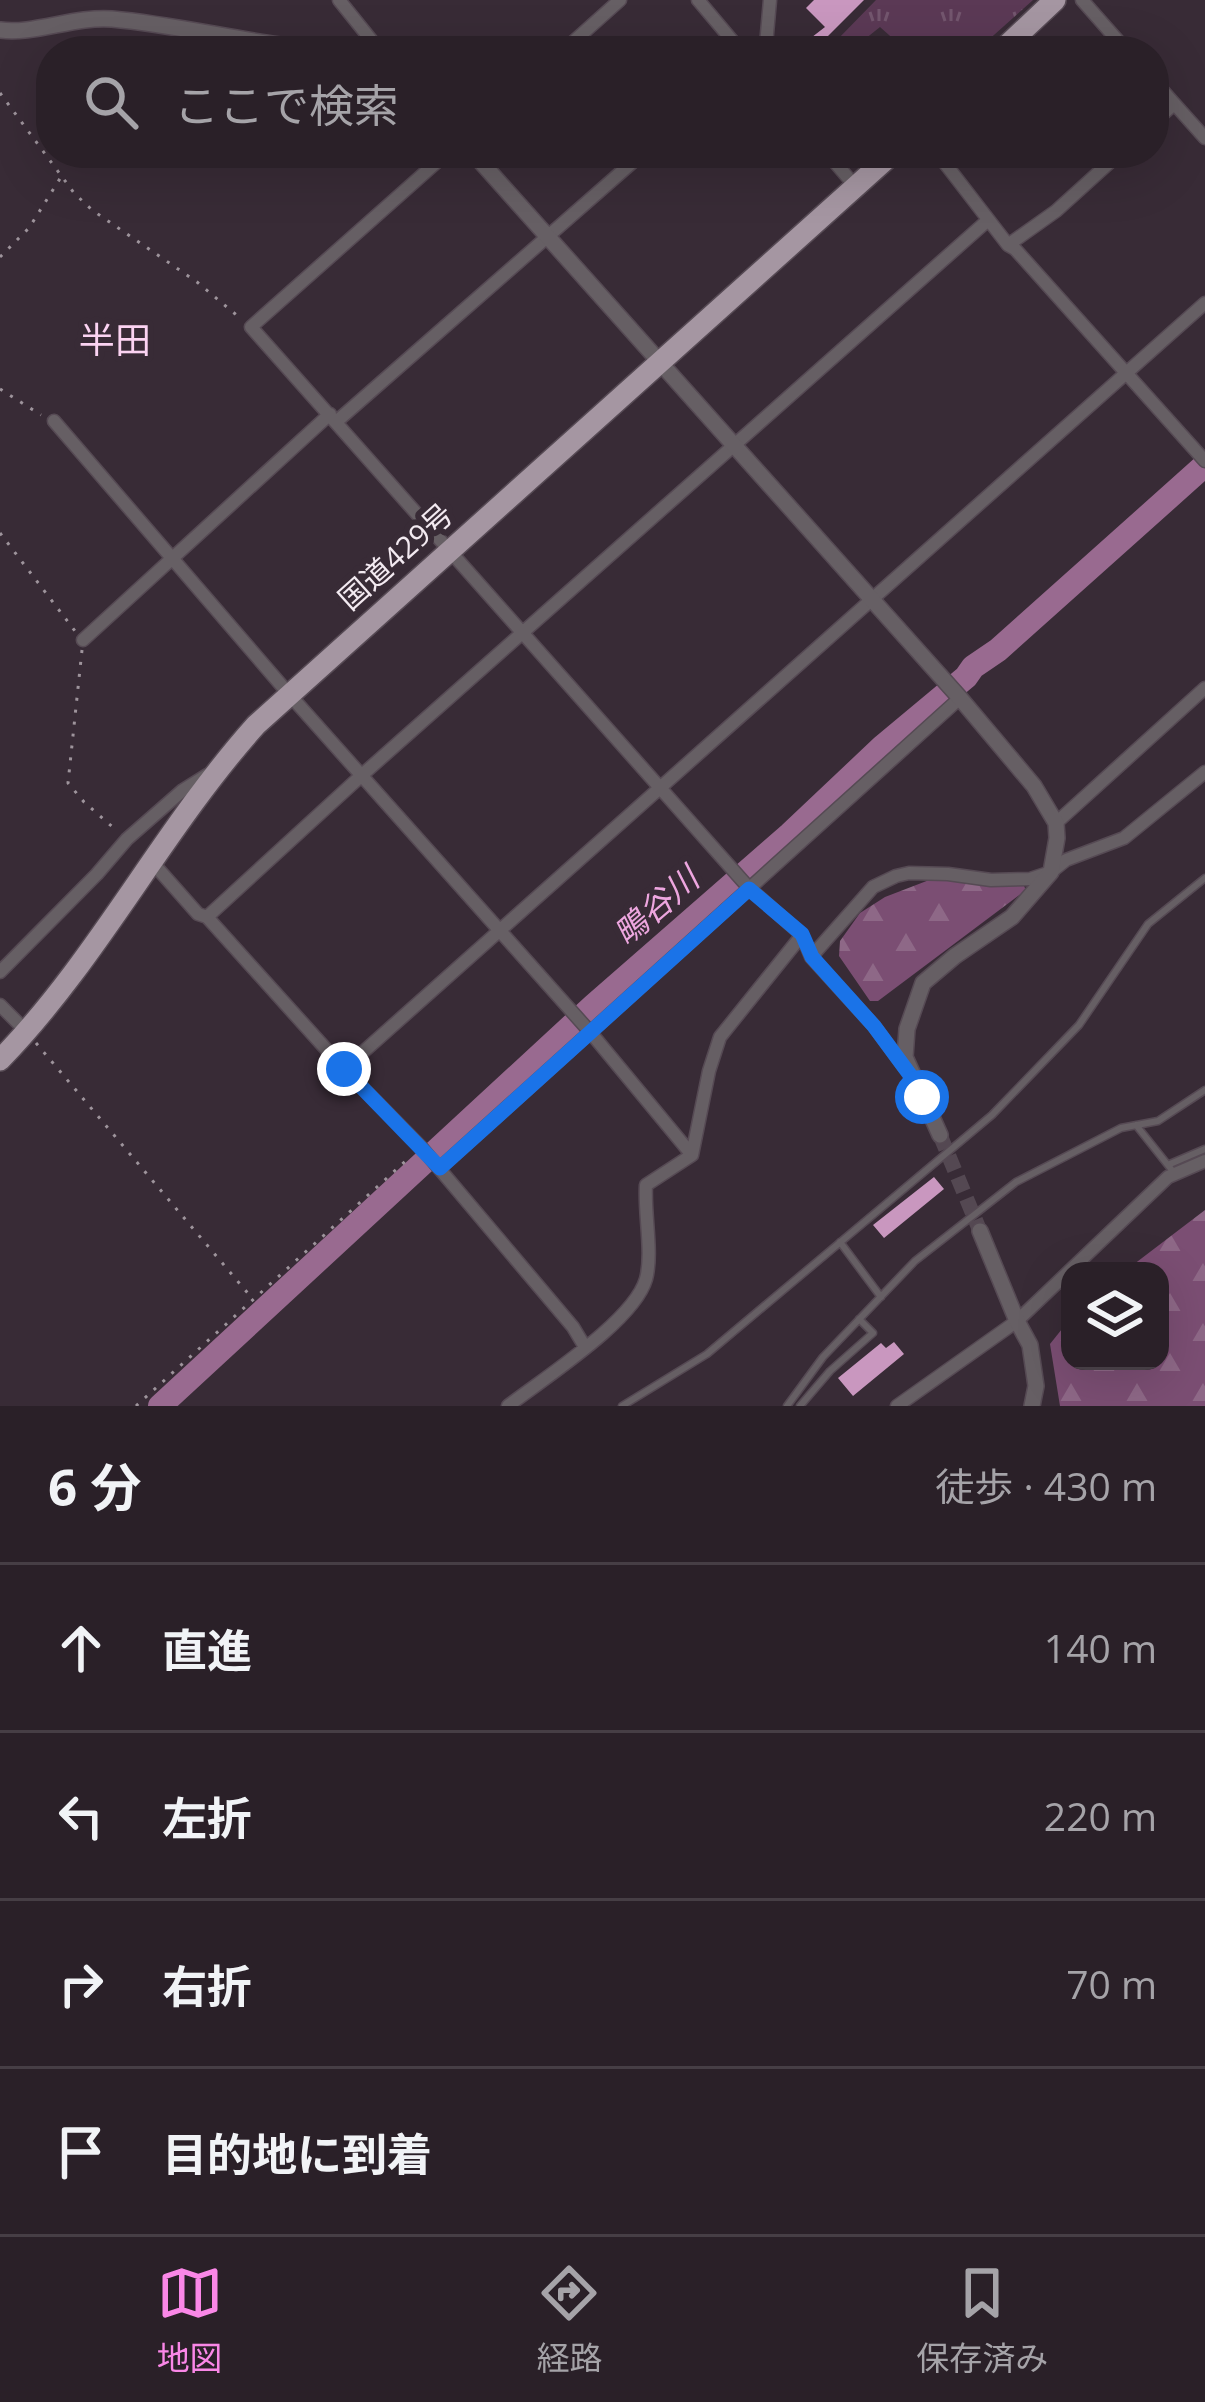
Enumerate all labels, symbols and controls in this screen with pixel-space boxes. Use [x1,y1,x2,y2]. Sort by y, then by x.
search box [36,36,1169,168]
icon: search [78,69,144,135]
text: ここで検索 [174,74,399,135]
district label: 半田 [79,315,151,364]
street label: 国道429号 [329,493,461,618]
water label: 鴫谷川 [604,854,710,955]
route end [317,1042,371,1096]
route start [895,1070,949,1124]
map controls [1061,1262,1169,1370]
button: layers [1061,1262,1169,1370]
text: 6 分 [48,1451,141,1521]
text: 徒歩 · 430 m [935,1459,1157,1512]
icon: ahead [48,1615,114,1681]
text: 直進 [162,1619,252,1680]
text: 140 m [1044,1621,1157,1674]
icon: left [48,1783,114,1849]
text: 左折 [162,1787,252,1848]
text: 220 m [1044,1789,1157,1842]
icon: right [48,1951,114,2017]
text: 右折 [162,1955,252,2016]
text: 70 m [1066,1957,1157,2010]
icon: arrive [48,2119,114,2185]
text: 目的地に到着 [162,2123,432,2184]
tab: 地図 [157,2260,223,2380]
tab: 経路 [536,2260,602,2380]
tab: 保存済み [916,2260,1048,2380]

